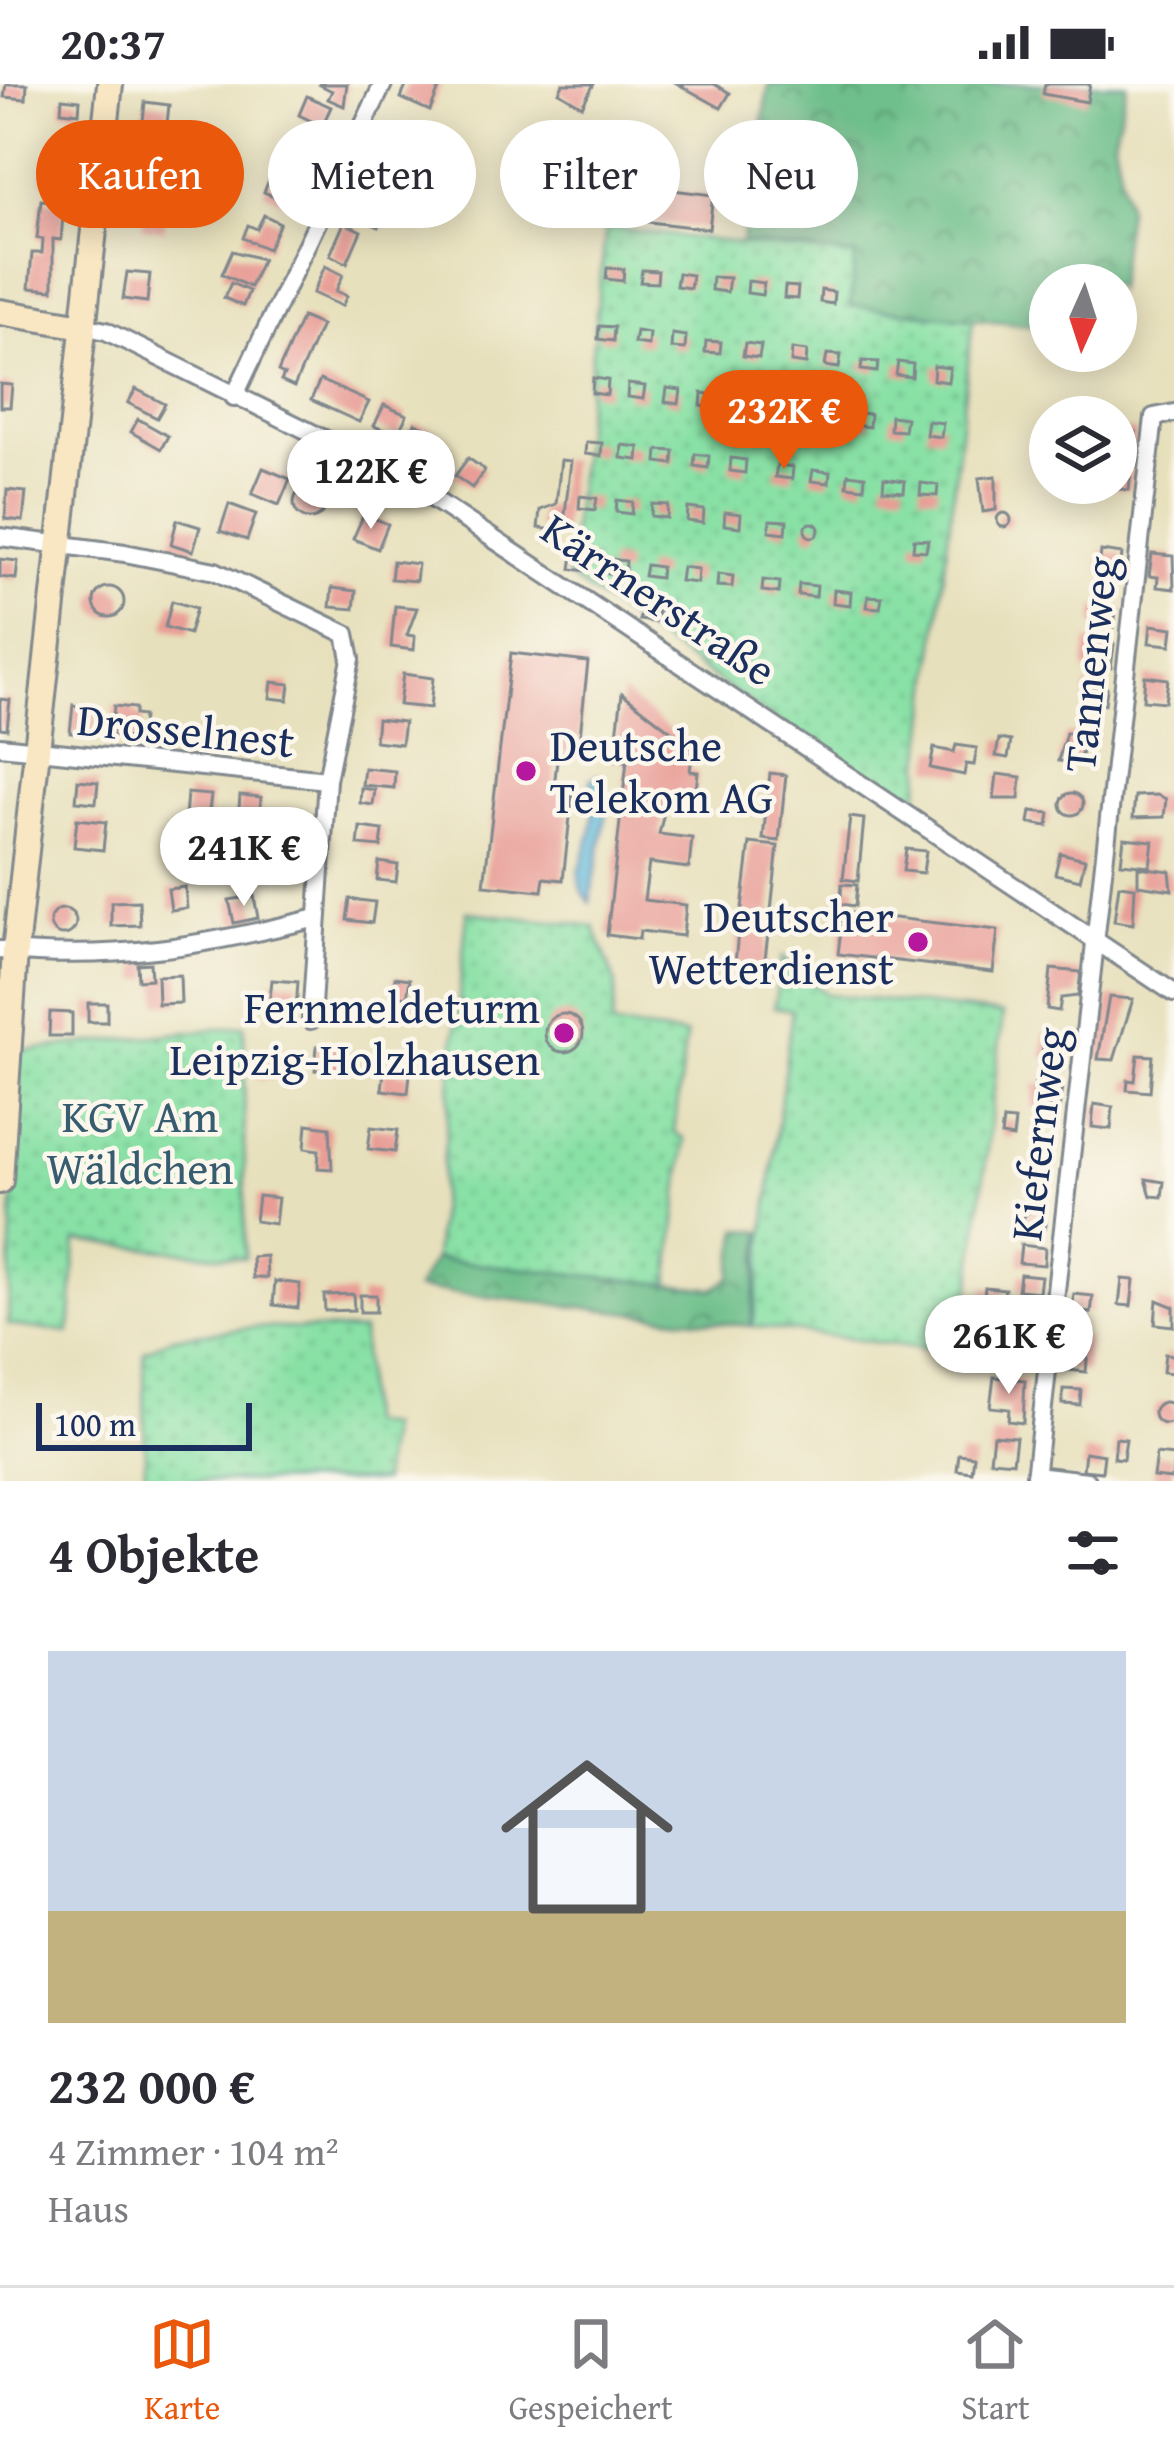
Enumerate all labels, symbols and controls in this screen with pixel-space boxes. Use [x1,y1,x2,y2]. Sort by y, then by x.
text: 20:37 [60,10,166,75]
chip: Kaufen [36,120,244,228]
chip: Mieten [268,120,476,228]
chip: Filter [500,120,680,228]
chip: Neu [704,120,858,228]
north arrow [1029,264,1137,372]
map controls [1029,264,1137,504]
pin: 232K € [686,370,882,472]
text: 232K € [727,380,841,437]
button: layers [1029,396,1137,504]
pin: 122K € [273,430,469,532]
text: 122K € [314,440,428,497]
street label: Kärrnerstraße [529,496,790,701]
street label: Tannenweg [1046,552,1133,775]
street label: Drosselnest [74,686,298,773]
place label: Deutsche Telekom AG [550,712,773,829]
marker: Deutsche Telekom AG [513,758,539,784]
pin: 241K € [146,807,342,909]
text: 241K € [187,817,301,874]
place label: Deutscher Wetterdienst [649,883,894,1000]
marker: Deutscher Wetterdienst [905,929,931,955]
place label: Fernmeldeturm Leipzig-Holzhausen [170,974,540,1091]
marker: Fernmeldeturm Leipzig-Holzhausen [551,1020,577,1046]
street label: Kiefernweg [992,1023,1083,1244]
park label: KGV Am Wäldchen [46,1083,234,1200]
pin: 261K € [911,1295,1107,1397]
text: 261K € [952,1305,1066,1362]
scale bar [36,1397,252,1450]
text: 100 m [54,1400,136,1448]
text: 4 Objekte [48,1516,259,1591]
icon: filters [1060,1520,1126,1586]
icon: home [479,1729,695,1945]
text: 232 000 € [48,2047,255,2122]
text: 4 Zimmer · 104 m² [48,2122,339,2179]
text: Haus [48,2179,129,2236]
tab: Karte [144,2311,220,2431]
tab: Gespeichert [509,2311,673,2431]
tab: Start [961,2311,1030,2431]

